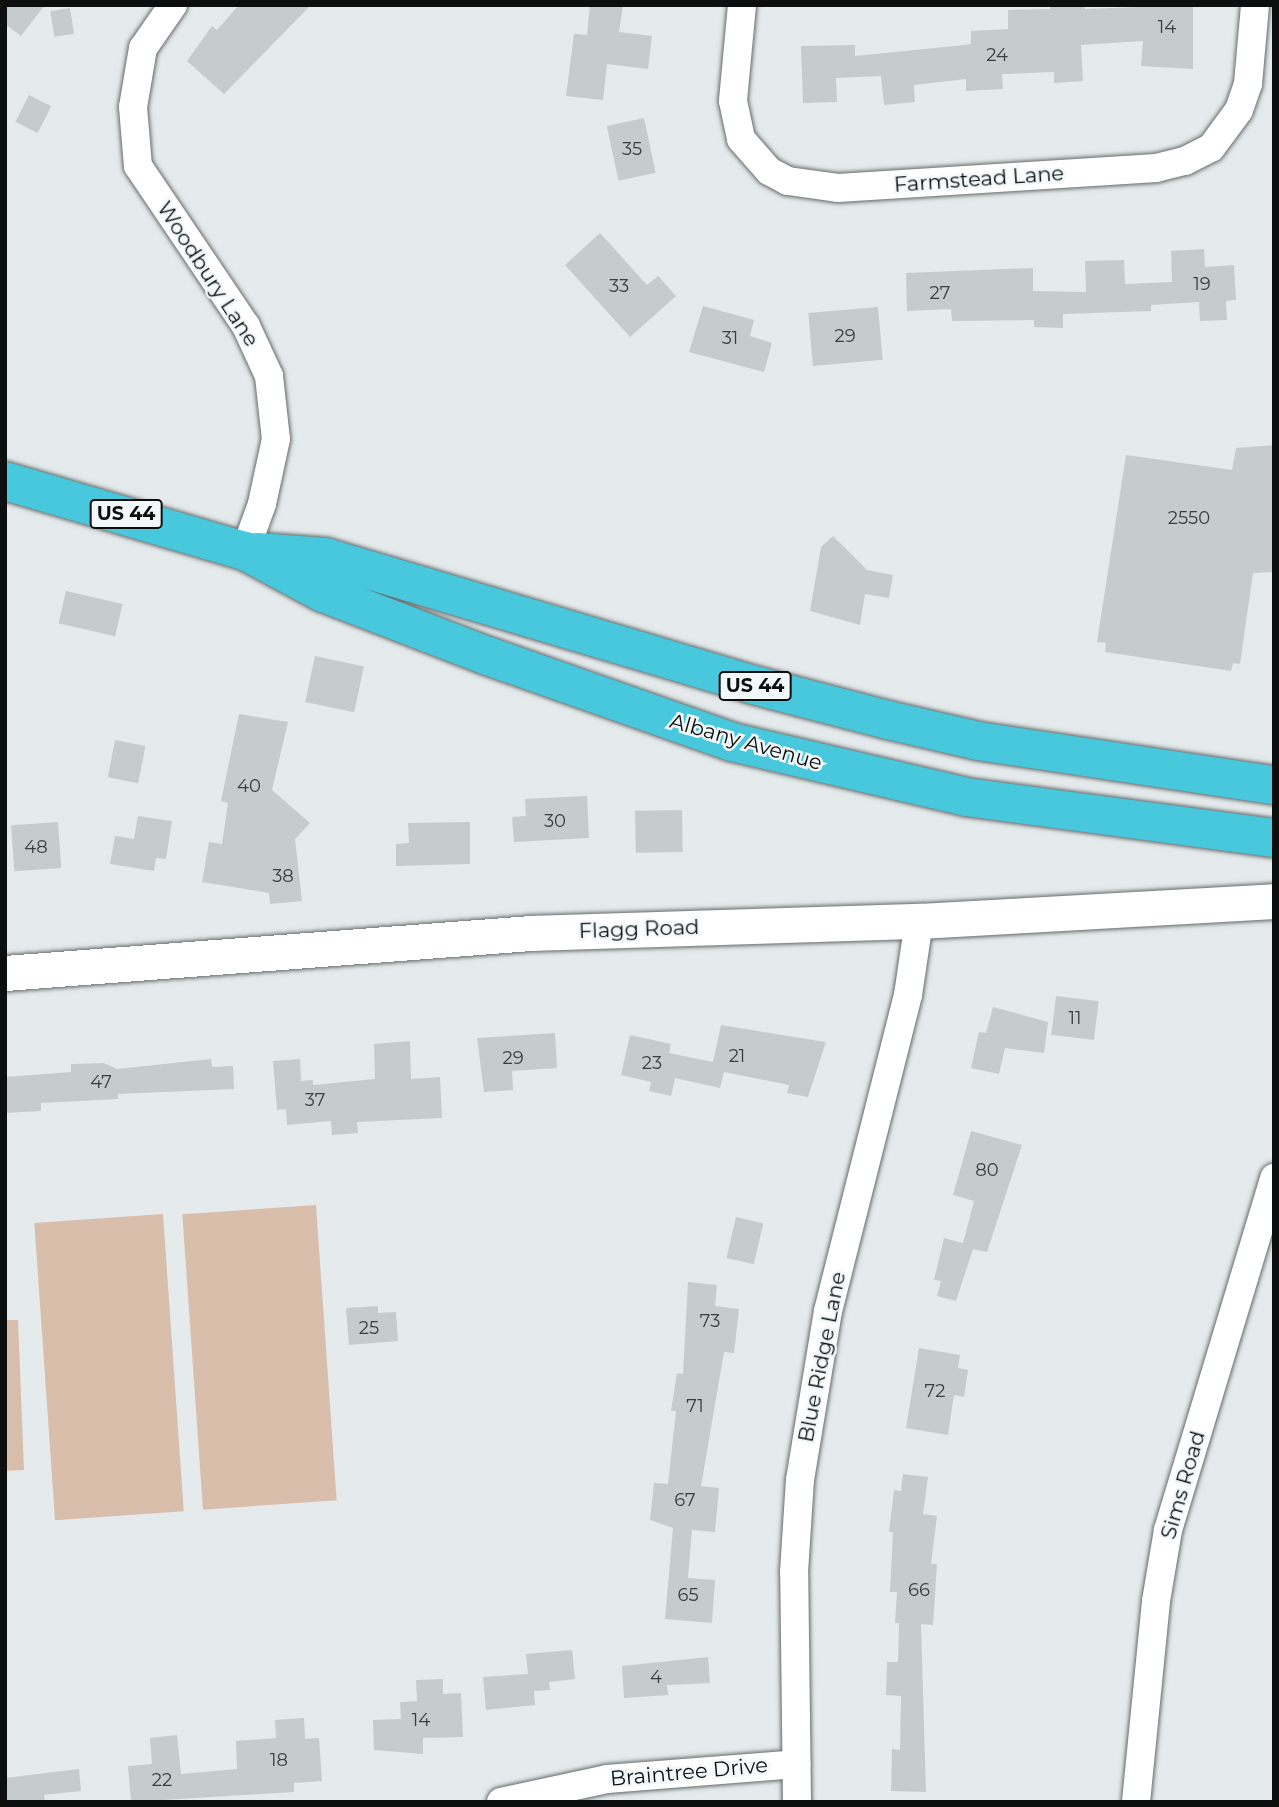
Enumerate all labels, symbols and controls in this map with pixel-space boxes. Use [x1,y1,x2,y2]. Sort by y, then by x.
house number: 14 [1158,16,1176,38]
house number: 24 [986,44,1008,66]
house number: 35 [622,138,642,160]
street label: Farmstead Lane [893,160,1065,198]
street label: Woodbury Lane [152,197,264,351]
house number: 19 [1193,273,1211,295]
house number: 33 [609,275,629,297]
house number: 27 [930,282,950,304]
house number: 29 [834,325,856,347]
house number: 31 [722,327,738,349]
road number: US 44 [89,499,163,530]
house number: 2550 [1168,507,1210,529]
road number: US 44 [718,670,792,702]
street label: Albany Avenue [667,708,825,776]
house number: 40 [237,775,261,797]
house number: 30 [544,810,566,832]
house number: 48 [24,836,48,858]
house number: 38 [272,865,294,887]
street label: Flagg Road [578,914,700,944]
house number: 11 [1069,1007,1081,1029]
house number: 21 [729,1045,745,1067]
house number: 29 [502,1047,524,1069]
house number: 23 [642,1052,662,1074]
house number: 47 [90,1071,112,1093]
house number: 37 [305,1089,325,1111]
house number: 80 [975,1159,999,1181]
street label: Blue Ridge Lane [793,1270,851,1444]
house number: 73 [700,1310,720,1332]
house number: 25 [359,1317,379,1339]
house number: 72 [925,1380,945,1402]
house number: 71 [686,1395,704,1417]
street label: Sims Road [1156,1428,1210,1542]
house number: 67 [674,1489,696,1511]
house number: 66 [908,1579,930,1601]
house number: 65 [677,1584,699,1606]
house number: 4 [650,1666,662,1688]
house number: 14 [412,1709,430,1731]
house number: 18 [270,1749,288,1771]
street label: Braintree Drive [609,1753,769,1791]
house number: 22 [152,1769,172,1791]

